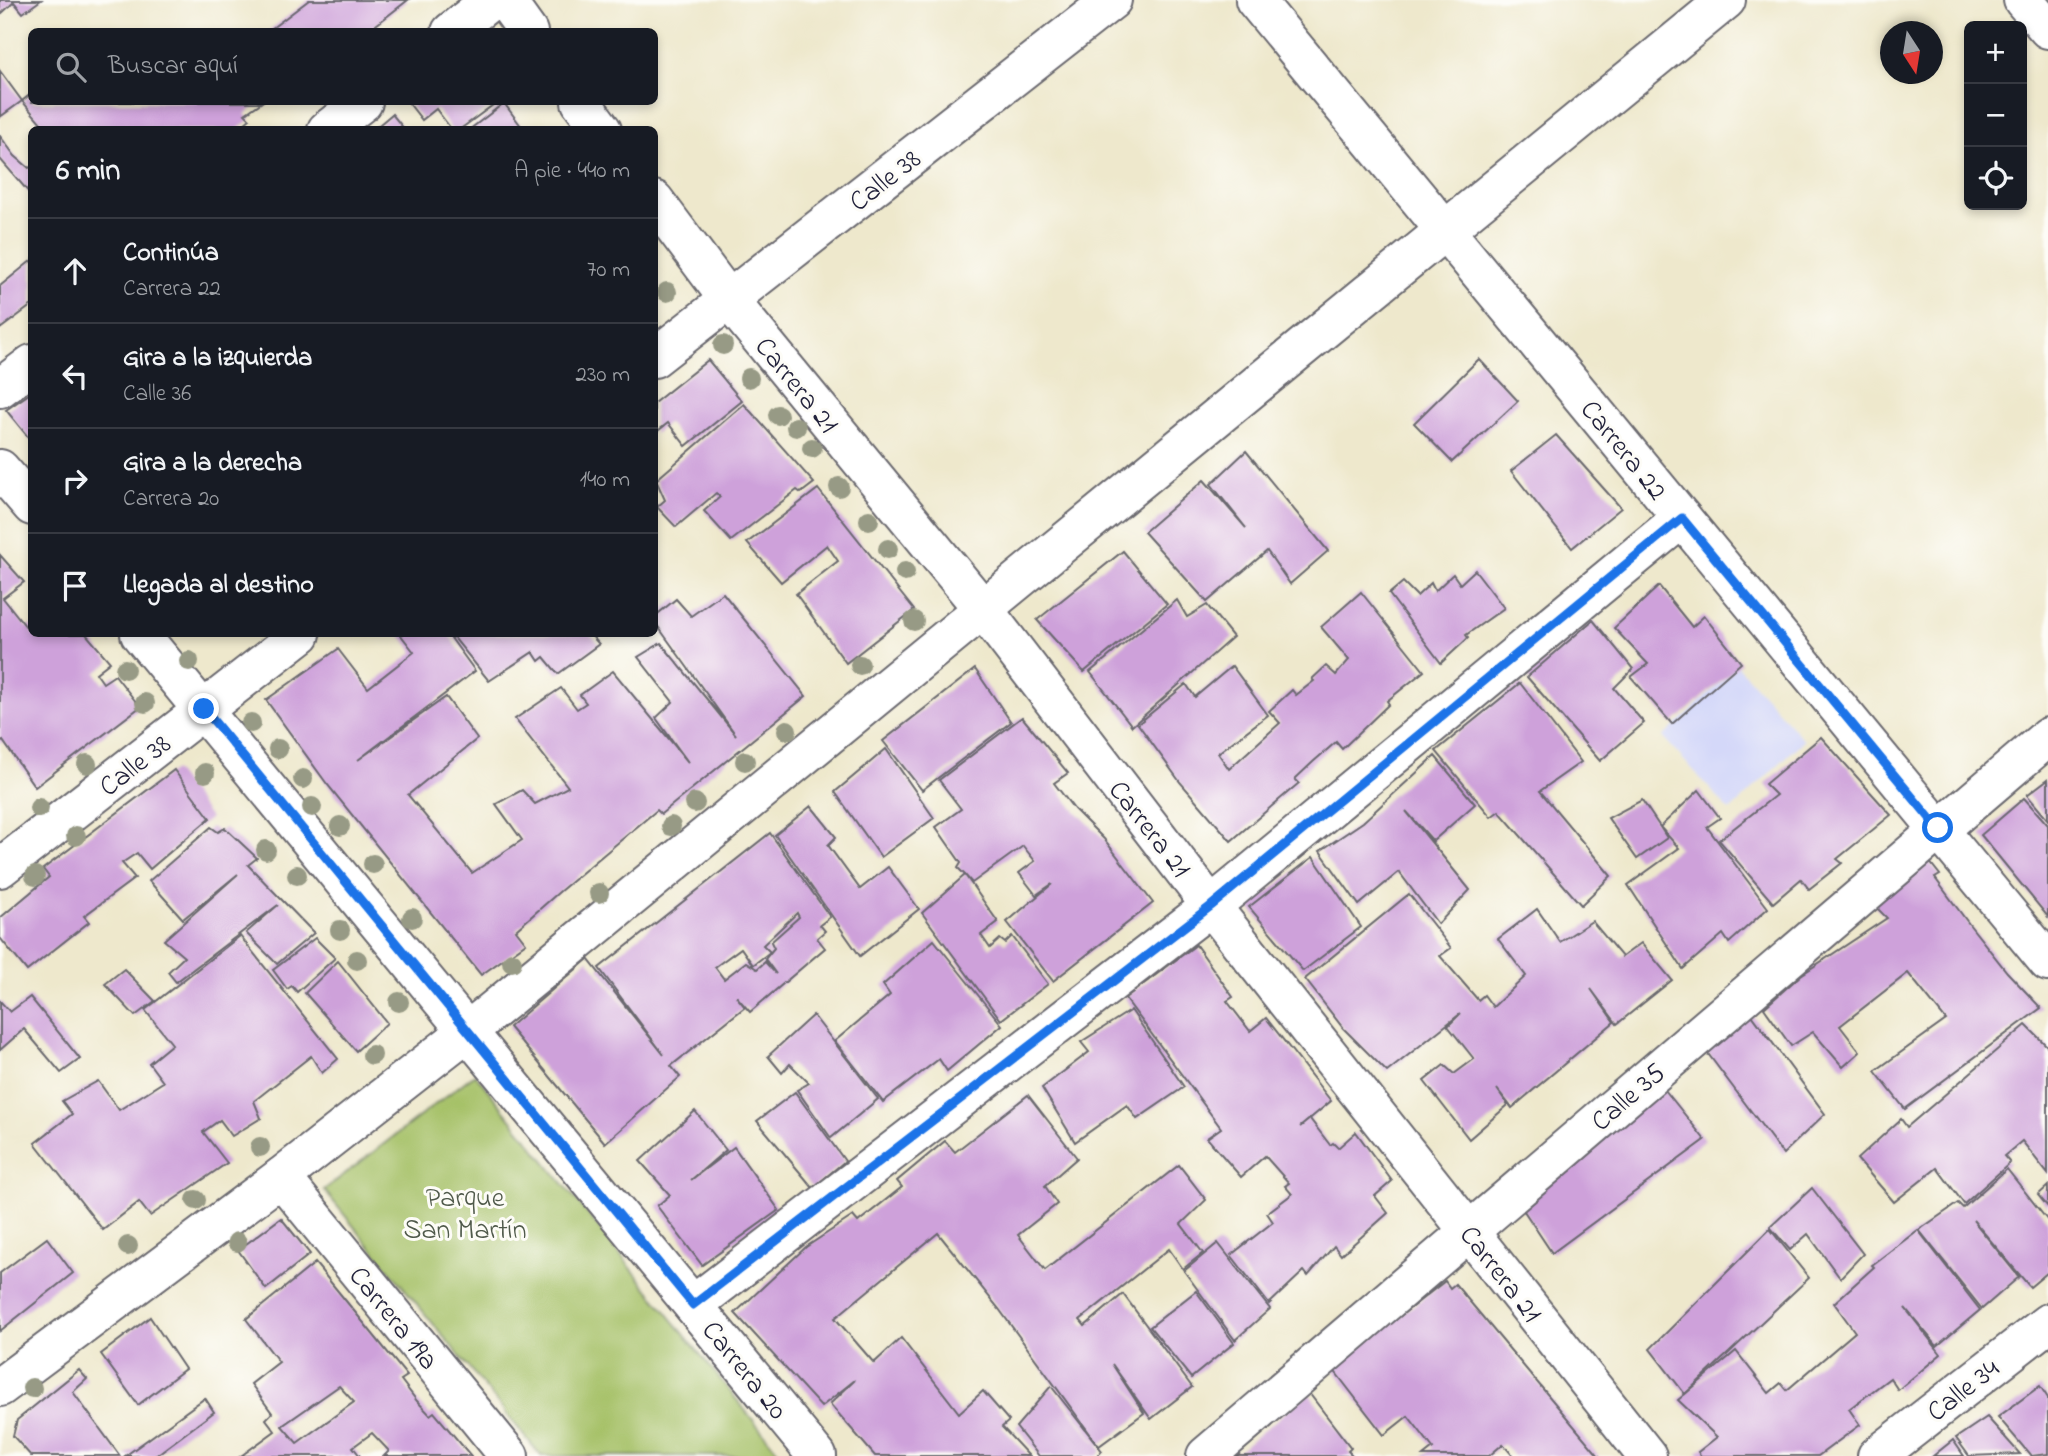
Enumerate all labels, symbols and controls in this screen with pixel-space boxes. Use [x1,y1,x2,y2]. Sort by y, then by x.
north arrow [1880,21,1943,84]
map controls [1964,21,2027,210]
button: + [1964,21,2027,84]
search box [28,28,658,105]
icon: search [52,48,90,86]
text: Buscar aquí [108,48,238,86]
button: − [1964,84,2027,147]
street label: Calle 38 [841,141,931,223]
button: locate [1964,147,2027,210]
text: 6 min [56,150,120,194]
text: A pie · 440 m [514,155,630,188]
text: Continúa [123,235,219,273]
icon: ahead [56,252,94,290]
text: 70 m [587,254,630,287]
text: Carrera 22 [123,273,221,306]
street label: Carrera 21 [743,329,847,443]
text: Gira a la izquierda [123,340,312,378]
icon: left [56,357,94,395]
text: 230 m [576,359,630,392]
text: Calle 36 [123,378,191,411]
street label: Carrera 22 [1569,392,1676,510]
text: Gira a la derecha [123,445,302,483]
icon: right [56,462,94,500]
text: 140 m [580,464,630,497]
text: Carrera 20 [123,483,219,516]
icon: arrive [56,567,94,605]
text: Llegada al destino [123,567,314,605]
route end [188,693,219,724]
street label: Calle 38 [91,726,181,808]
street label: Carrera 21 [1097,773,1200,888]
route start [1922,812,1953,843]
street label: Calle 35 [1583,1055,1676,1143]
park label: Parque San Martín [404,1179,526,1252]
street label: Carrera 21 [1448,1218,1551,1333]
street label: Carrera 19a [337,1258,447,1380]
street label: Carrera 20 [690,1313,796,1430]
street label: Calle 34 [1919,1350,2010,1433]

